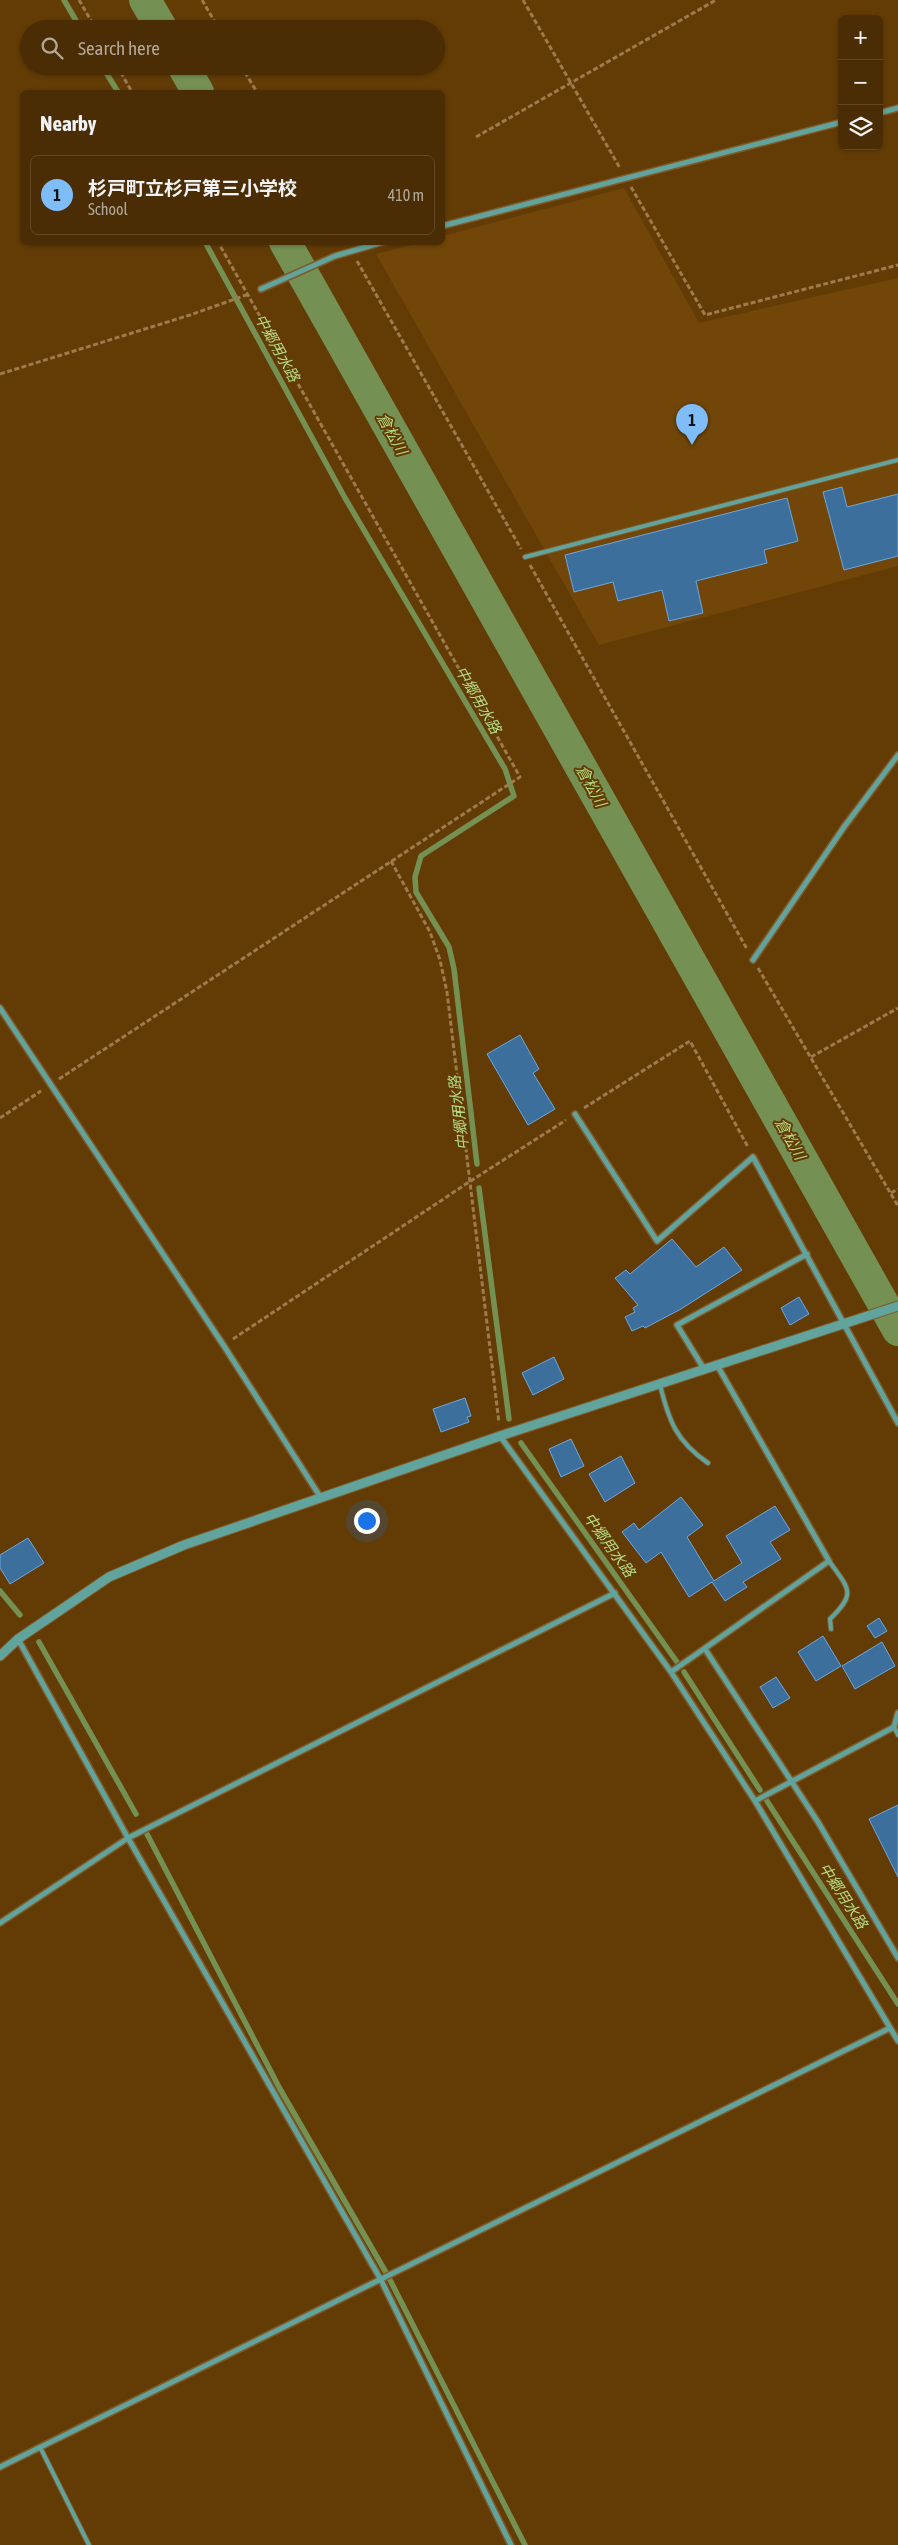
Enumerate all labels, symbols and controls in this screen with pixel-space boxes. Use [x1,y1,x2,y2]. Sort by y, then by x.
map controls [838,15,883,150]
button: + [838,15,883,60]
search box [20,20,445,75]
icon: search [38,34,66,62]
text: Search here [78,37,160,59]
button: − [838,60,883,105]
button: layers [838,105,883,150]
text: Nearby [40,111,96,135]
text: 杉戸町立杉戸第三小学校 [88,177,297,199]
text: 1 [53,186,61,204]
text: 410 m [388,186,424,204]
text: School [88,200,128,218]
water label: 中郷用水路 [252,311,304,386]
pin: 1 [676,404,708,445]
water label: 倉松川 [374,410,412,459]
water label: 中郷用水路 [452,663,506,738]
water label: 倉松川 [573,762,611,811]
water label: 中郷用水路 [445,1073,472,1151]
water label: 倉松川 [772,1115,810,1164]
your location [354,1508,380,1534]
water label: 中郷用水路 [580,1509,639,1582]
water label: 中郷用水路 [816,1860,872,1933]

